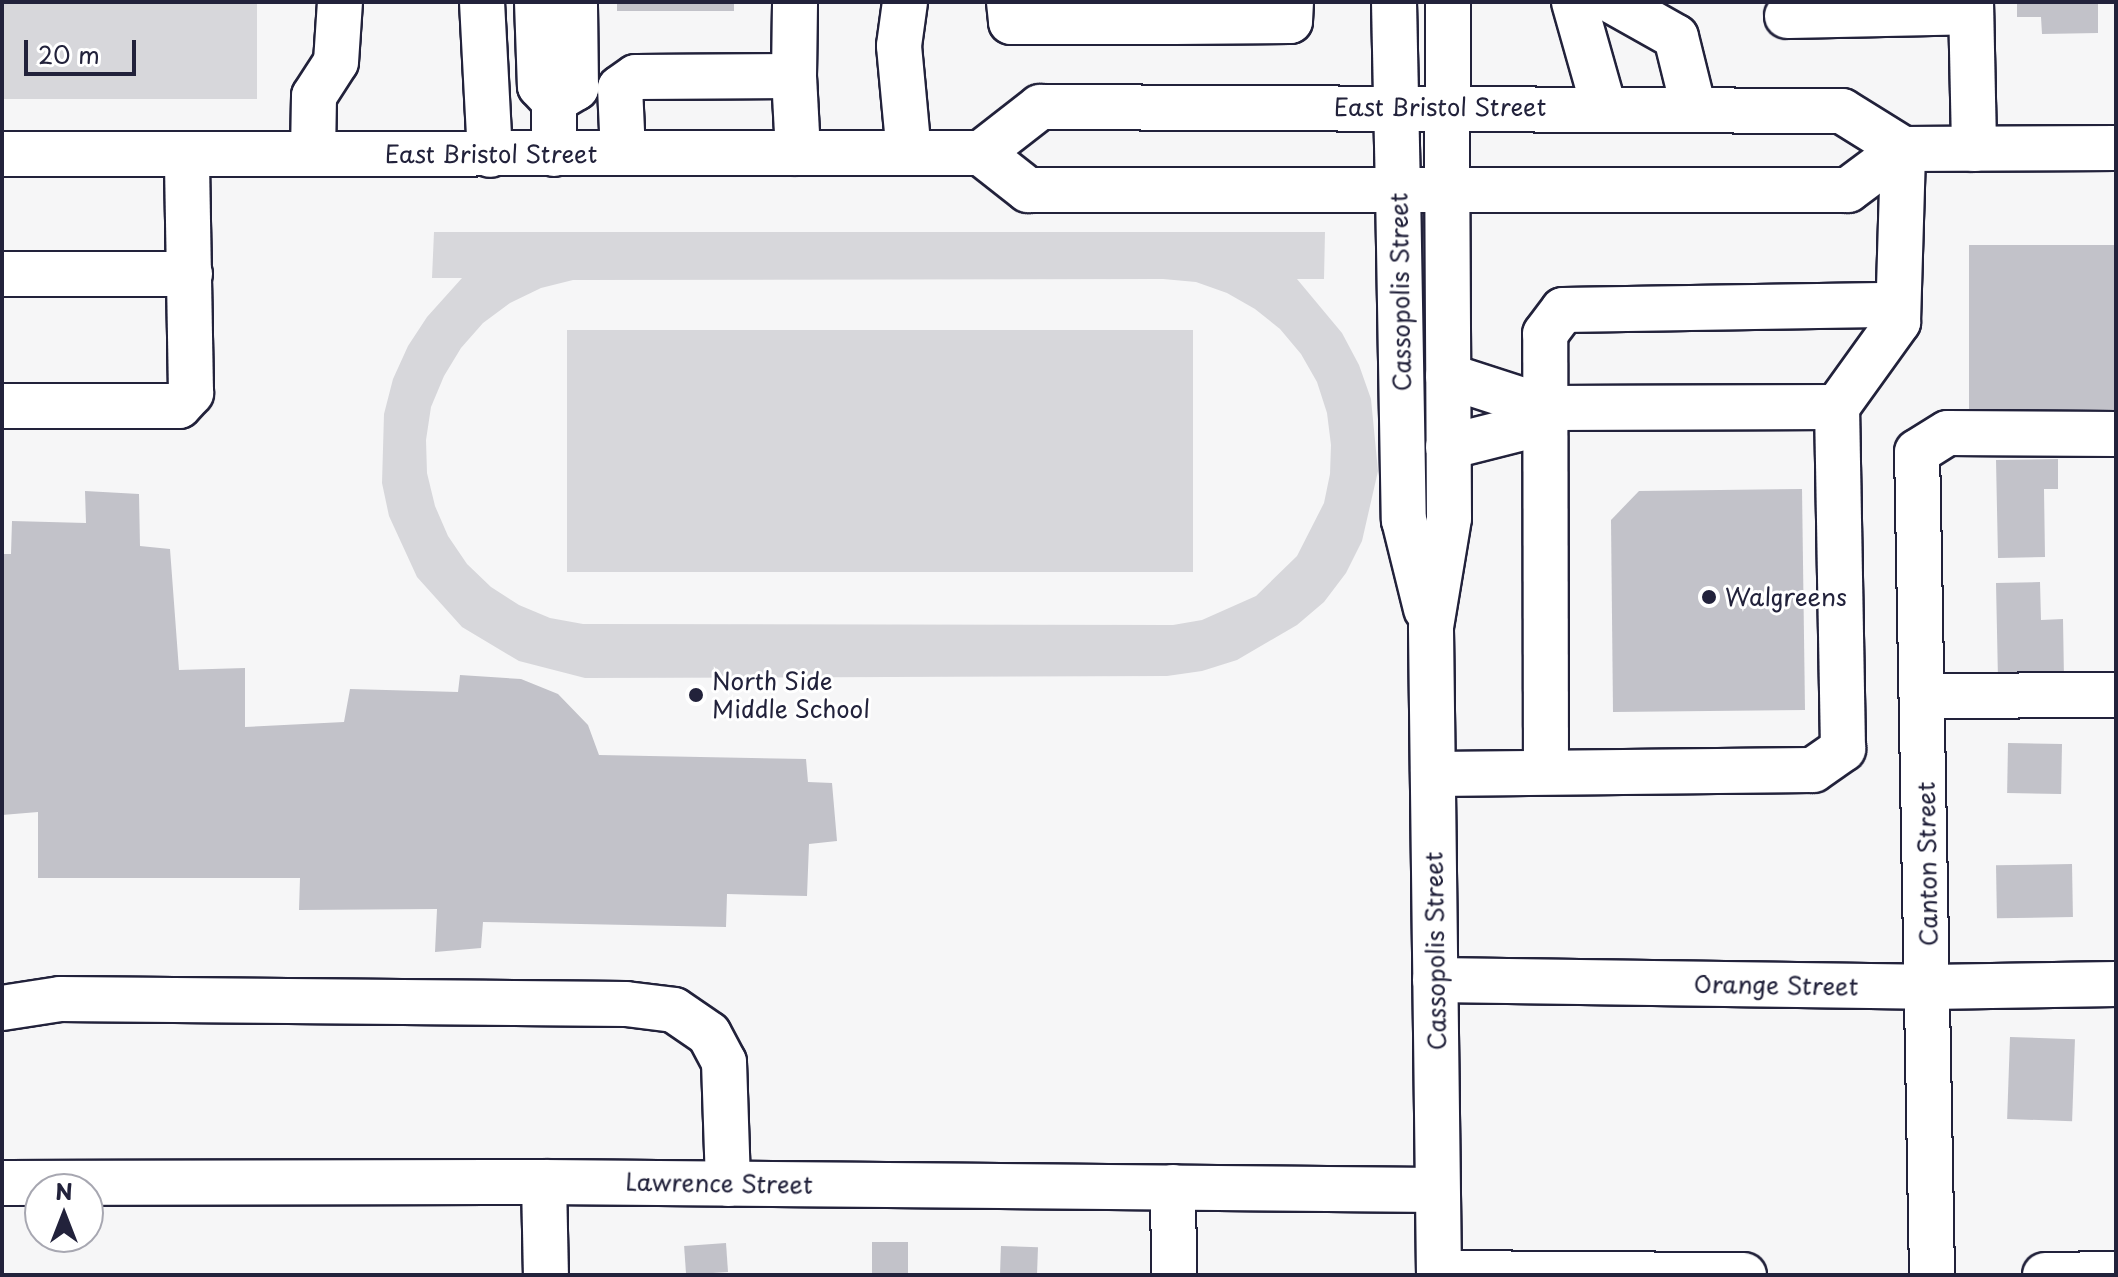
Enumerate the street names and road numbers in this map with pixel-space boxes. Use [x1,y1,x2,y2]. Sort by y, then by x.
street label: East Bristol Street [1333,93,1547,121]
street label: East Bristol Street [384,140,598,168]
street label: Cassopolis Street [1384,192,1416,392]
street label: Canton Street [1911,782,1943,946]
street label: Cassopolis Street [1419,851,1451,1051]
street label: Orange Street [1694,969,1858,1001]
street label: Lawrence Street [624,1167,814,1199]

